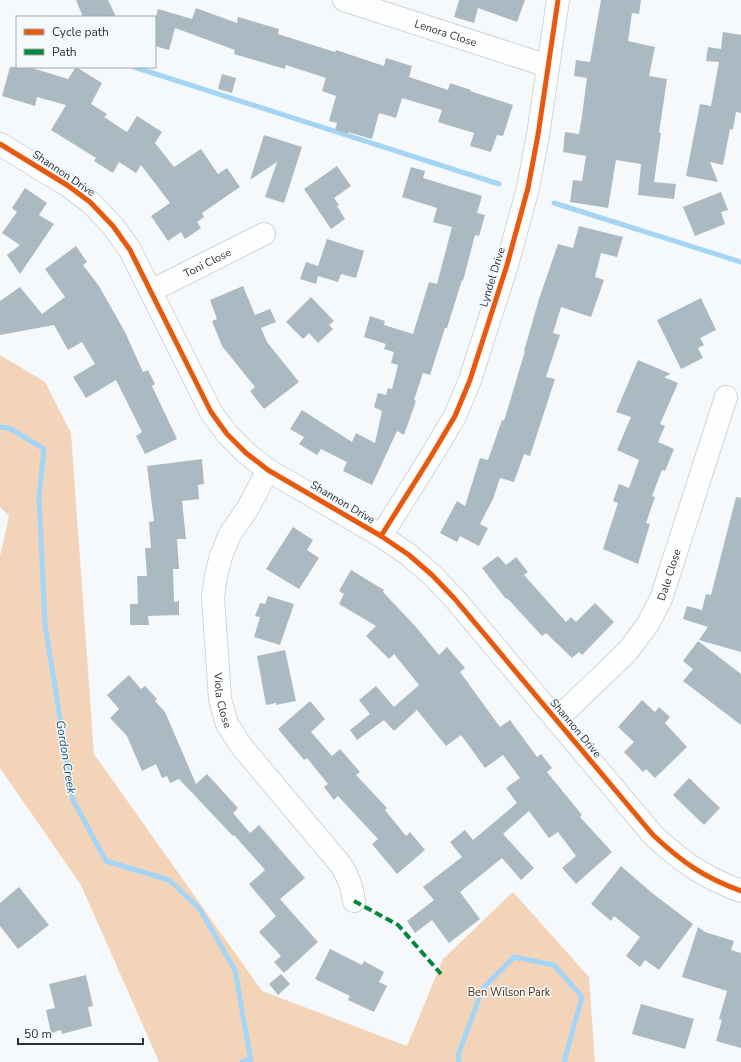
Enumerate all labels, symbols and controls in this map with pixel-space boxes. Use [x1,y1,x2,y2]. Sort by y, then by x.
legend [16,16,156,68]
street label: Lenora Close [413,16,479,51]
text: Cycle path [52,24,109,40]
text: Path [52,44,77,60]
street label: Shannon Drive [29,147,98,200]
street label: Toni Close [181,245,234,281]
street label: Lyndel Drive [476,245,509,309]
street label: Shannon Drive [308,477,378,528]
street label: Dale Close [654,547,685,603]
street label: Viola Close [210,671,235,732]
street label: Shannon Drive [547,696,605,761]
water label: Gordon Creek [52,719,80,796]
park label: Ben Wilson Park [468,985,551,1000]
scale bar [18,1020,143,1046]
text: 50 m [24,1026,52,1042]

